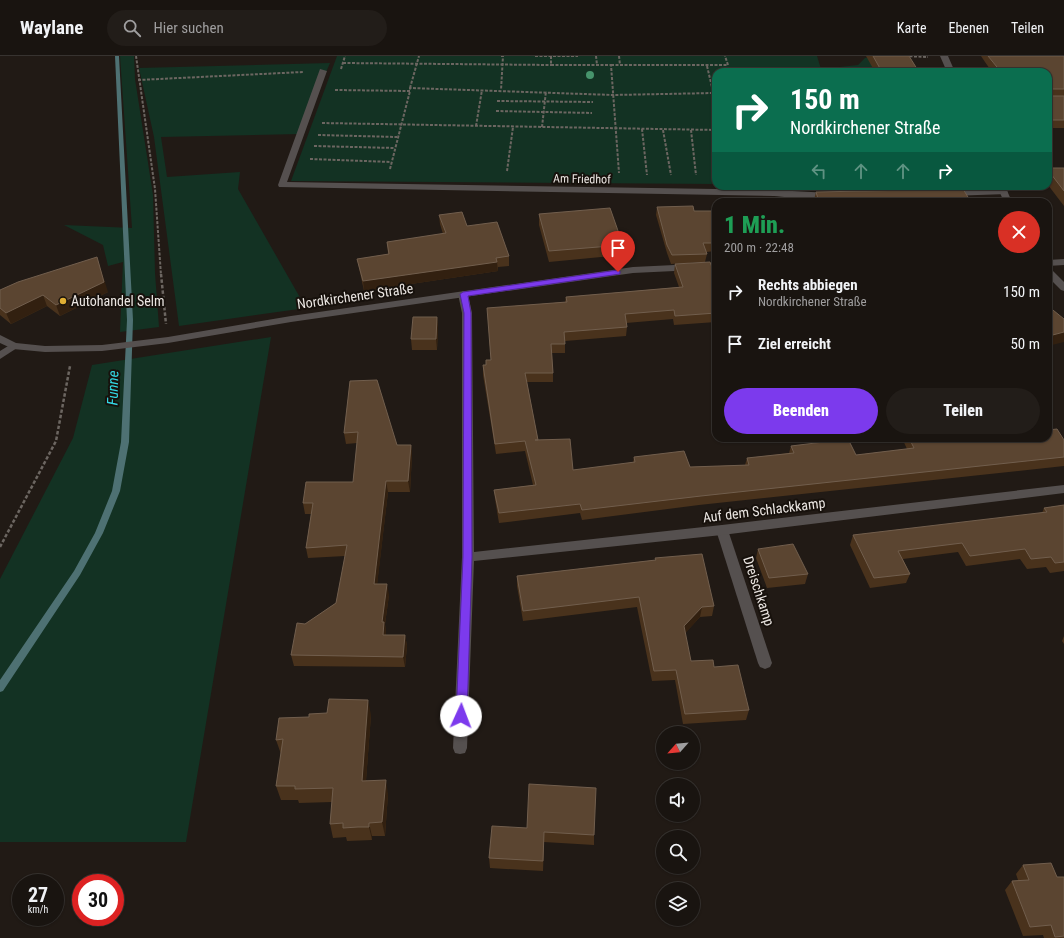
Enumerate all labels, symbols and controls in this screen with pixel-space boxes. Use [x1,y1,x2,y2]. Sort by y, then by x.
search box [107,10,387,46]
text: Waylane [20,16,83,39]
icon: search [121,17,143,39]
text: Hier suchen [153,19,224,37]
text: Karte [897,20,926,36]
text: Ebenen [948,20,989,36]
text: Teilen [1011,20,1044,36]
text: 150 m [790,83,860,116]
icon: right [724,84,776,136]
text: Nordkirchener Straße [790,117,940,138]
icon: left [808,160,830,182]
icon: ahead [850,160,872,182]
icon: ahead [892,160,914,182]
icon: right [934,160,956,182]
street label: Am Friedhof [553,171,611,187]
text: 1 Min. [724,211,785,239]
button: close [998,211,1040,253]
pin [601,231,635,272]
icon: arrive [607,237,629,259]
text: 200 m · 22:48 [724,240,794,255]
text: Rechts abbiegen [758,276,858,294]
street label: Nordkirchener Straße [296,280,414,312]
icon: right [724,281,746,303]
text: 150 m [1003,283,1040,301]
place label: Autohandel Selm [71,293,165,309]
text: Nordkirchener Straße [758,294,867,309]
marker: Autohandel Selm [58,296,68,306]
icon: arrive [724,333,746,355]
text: Ziel erreicht [758,335,831,353]
text: 50 m [1010,335,1040,353]
water label: Funne [103,370,123,406]
button: Beenden [724,388,878,434]
button: Teilen [886,388,1040,434]
street label: Auf dem Schlackkamp [702,495,826,525]
street label: Dreischkamp [740,554,778,628]
position arrow [440,695,482,737]
north arrow [656,726,700,770]
map controls [656,726,700,926]
button: sound [656,778,700,822]
button: search [656,830,700,874]
speed limit sign: 30 [72,874,124,926]
button: layers [656,882,700,926]
text: 27 [28,883,48,907]
text: km/h [28,904,48,915]

